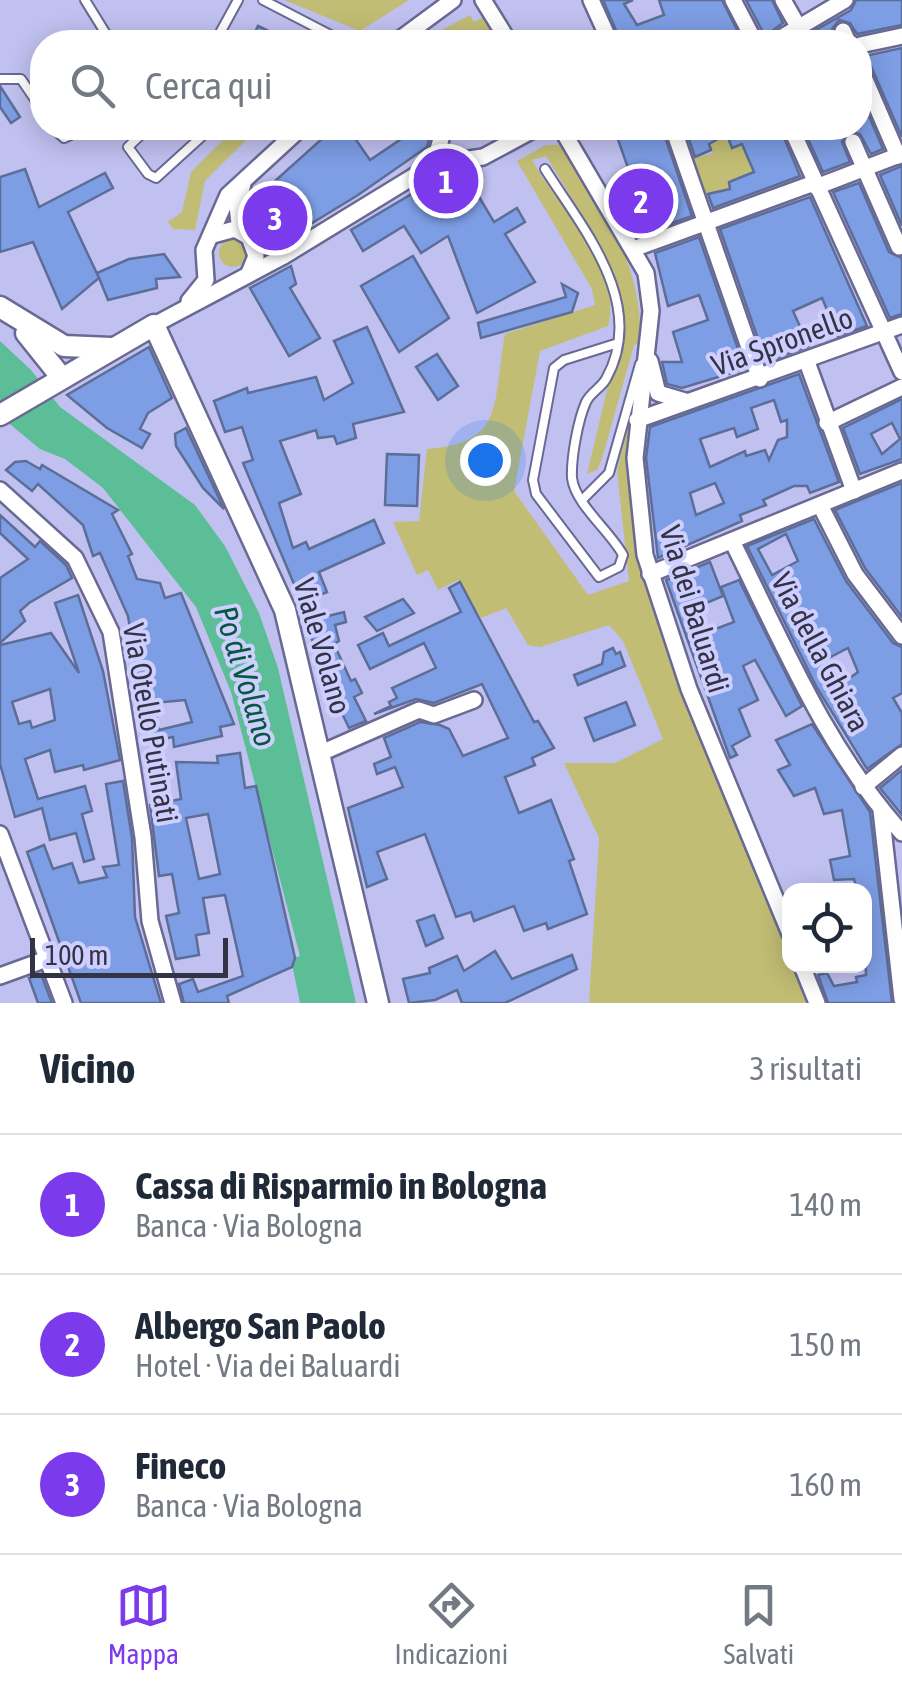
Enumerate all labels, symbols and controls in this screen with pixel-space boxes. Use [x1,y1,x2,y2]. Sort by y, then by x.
search box [30,30,872,140]
icon: search [65,58,120,113]
text: Cerca qui [145,64,273,107]
pin: 1 [414,144,478,218]
pin: 2 [608,164,674,238]
pin: 3 [242,180,308,256]
street label: Via Spronello [707,300,857,382]
your location [460,435,511,486]
street label: Via dei Baluardi [653,521,737,697]
street label: Via della Ghiara [765,567,877,737]
street label: Viale Volano [287,574,359,718]
water label: Po di Volano [207,601,285,751]
street label: Via Otello Putinati [117,621,185,825]
map controls [782,883,872,973]
button: locate [782,883,872,973]
scale bar [30,933,228,978]
text: 100 m [45,939,108,971]
text: Vicino [40,1044,136,1092]
text: 3 risultati [750,1050,862,1087]
text: Cassa di Risparmio in Bologna [135,1164,547,1207]
text: 1 [65,1186,80,1223]
text: 140 m [789,1186,862,1223]
text: Banca · Via Bologna [135,1207,363,1244]
text: Albergo San Paolo [135,1304,386,1347]
text: 2 [65,1326,80,1363]
text: 150 m [789,1326,862,1363]
text: Hotel · Via dei Baluardi [135,1347,401,1384]
text: Fineco [135,1444,226,1487]
text: 3 [65,1466,80,1503]
text: 160 m [789,1466,862,1503]
text: Banca · Via Bologna [135,1487,363,1524]
tab: Mappa [108,1578,179,1670]
tab: Indicazioni [395,1578,508,1670]
tab: Salvati [724,1578,794,1670]

